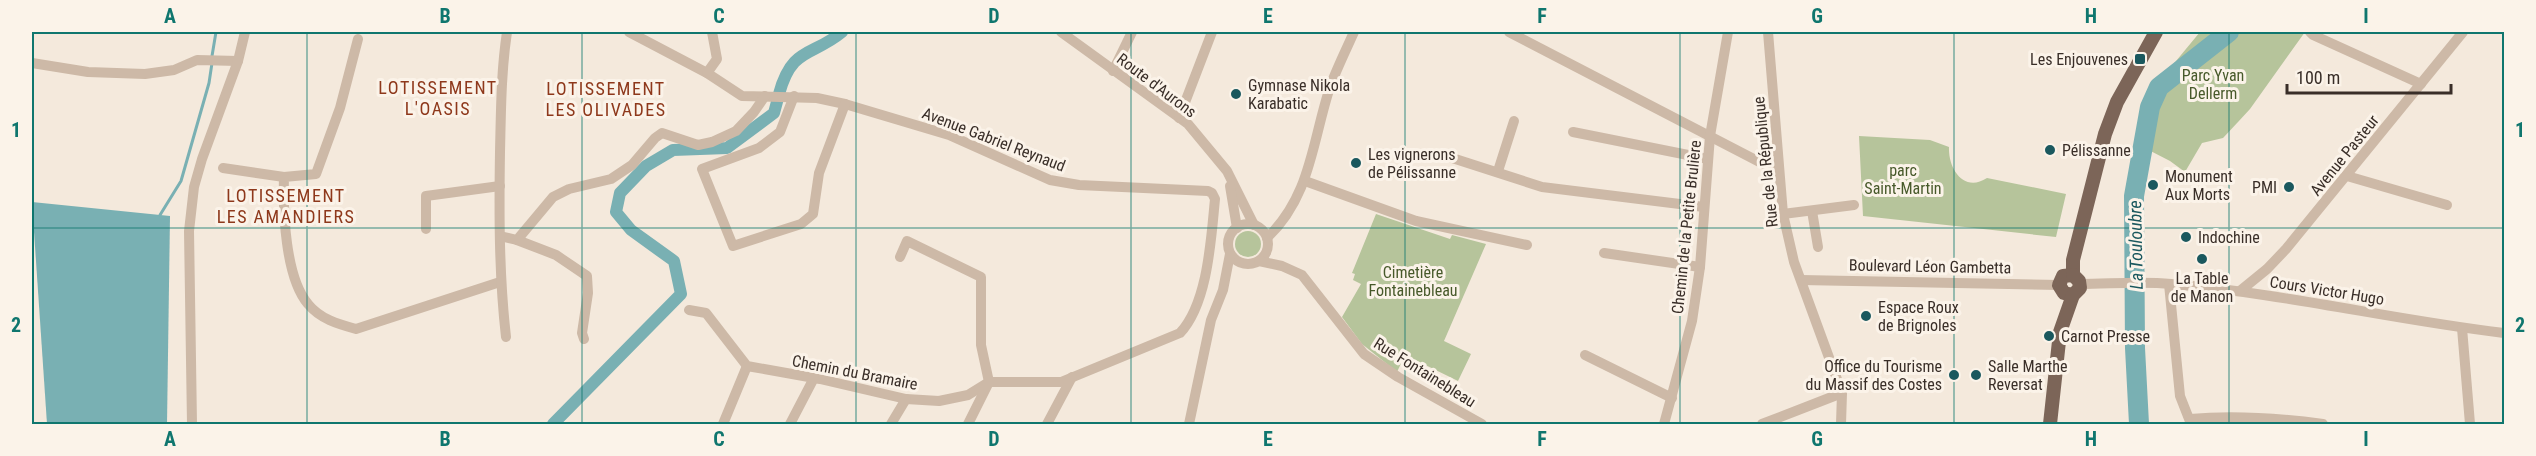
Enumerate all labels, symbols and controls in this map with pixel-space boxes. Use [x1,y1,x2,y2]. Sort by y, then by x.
text: A [164,4,176,28]
text: B [439,4,451,28]
text: C [713,4,725,28]
text: D [988,4,1000,28]
text: E [1263,4,1273,28]
text: F [1537,4,1547,28]
text: G [1811,4,1823,28]
text: H [2085,4,2097,28]
text: I [2363,4,2369,28]
street label: Route d'Aurons [1113,49,1200,121]
place label: Les Enjouvenes [2030,50,2128,69]
marker: Les Enjouvenes [2133,52,2147,66]
scale bar [2287,57,2450,95]
park label: Parc Yvan Dellerm [2182,66,2244,103]
text: 100 m [2296,67,2340,88]
place label: Gymnase Nikola Karabatic [1248,76,1350,113]
district label: LOTISSEMENT L'OASIS [378,77,498,119]
district label: LOTISSEMENT LES OLIVADES [545,78,667,120]
marker: Gymnase Nikola Karabatic [1229,87,1243,101]
street label: Rue de la République [1749,96,1782,228]
street label: Avenue Gabriel Reynaud [920,103,1068,176]
street label: Avenue Pasteur [2306,111,2383,200]
text: 1 [11,118,21,142]
text: 1 [2515,118,2525,142]
street label: Chemin de la Petite Brulière [1668,139,1705,315]
place label: Pélissanne [2062,141,2131,160]
marker: Pélissanne [2043,143,2057,157]
place label: Les vignerons de Pélissanne [1368,145,1456,182]
marker: Les vignerons de Pélissanne [1349,156,1363,170]
park label: parc Saint-Martin [1864,161,1942,198]
place label: Monument Aux Morts [2165,167,2233,204]
marker: Monument Aux Morts [2146,178,2160,192]
place label: PMI [2252,178,2277,197]
marker: PMI [2282,180,2296,194]
district label: LOTISSEMENT LES AMANDIERS [217,185,355,227]
water label: La Touloubre [2124,200,2147,290]
place label: Indochine [2198,228,2260,247]
marker: Indochine [2179,230,2193,244]
marker: La Table de Manon [2195,252,2209,266]
street label: Boulevard Léon Gambetta [1849,256,2011,277]
park label: Cimetière Fontainebleau [1368,263,1458,300]
place label: La Table de Manon [2171,269,2233,306]
street label: Cours Victor Hugo [2268,272,2385,309]
place label: Espace Roux de Brignoles [1878,298,1959,335]
marker: Espace Roux de Brignoles [1859,309,1873,323]
text: 2 [11,313,21,337]
text: 2 [2515,313,2525,337]
place label: Carnot Presse [2061,327,2150,346]
marker: Carnot Presse [2042,329,2056,343]
street label: Rue Fontainebleau [1370,333,1479,411]
street label: Chemin du Bramaire [791,351,919,394]
place label: Office du Tourisme du Massif des Costes [1806,357,1942,394]
place label: Salle Marthe Reversat [1988,357,2067,394]
marker: Office du Tourisme du Massif des Costes [1947,368,1961,382]
marker: Salle Marthe Reversat [1969,368,1983,382]
text: A [164,427,176,451]
text: B [439,427,451,451]
text: C [713,427,725,451]
text: D [988,427,1000,451]
text: E [1263,427,1273,451]
text: F [1537,427,1547,451]
text: G [1811,427,1823,451]
text: H [2085,427,2097,451]
text: I [2363,427,2369,451]

